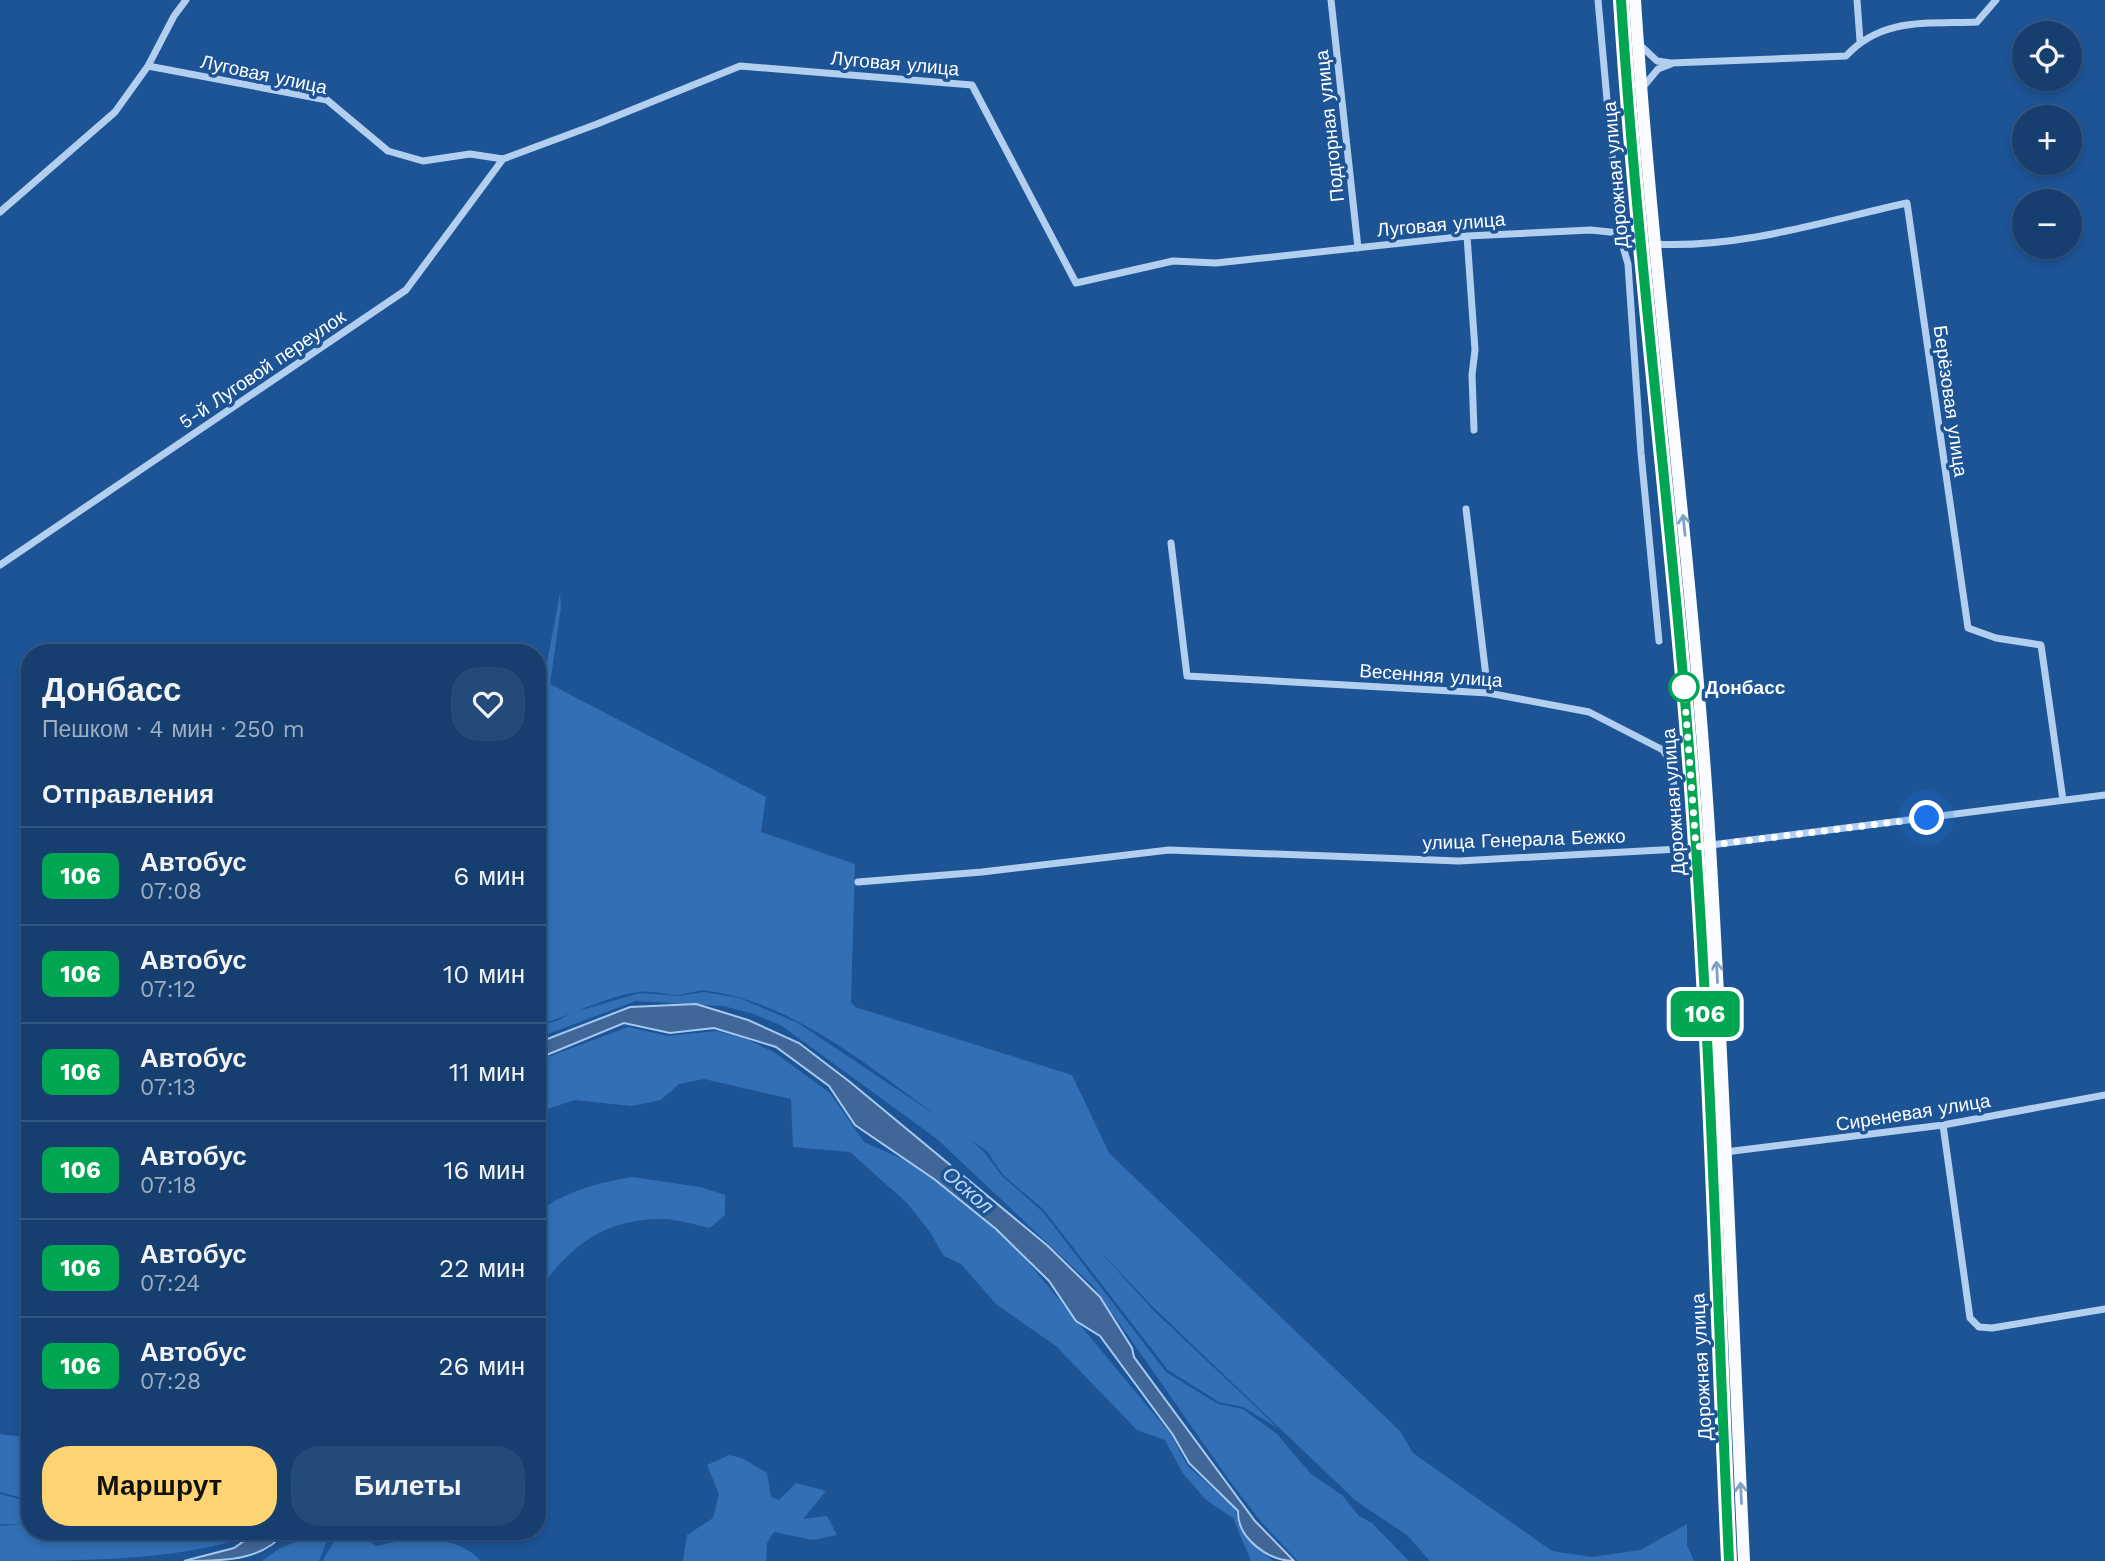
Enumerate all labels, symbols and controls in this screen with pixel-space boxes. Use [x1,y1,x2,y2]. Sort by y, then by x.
map controls [2012,21,2082,259]
button: locate [2012,21,2082,91]
street label: Луговая улица [830,46,960,81]
street label: Подгорная улица [1310,48,1349,203]
street label: Луговая улица [199,50,330,99]
street label: Дорожная улица [1598,100,1633,249]
button: + [2012,105,2082,175]
button: − [2012,189,2082,259]
street label: Луговая улица [1376,207,1507,242]
street label: 5-й Луговой переулок [175,305,350,434]
street label: Берёзовая улица [1928,324,1973,479]
one-way arrow [1677,514,1690,537]
street label: Весенняя улица [1359,659,1504,692]
button: heart [451,667,525,741]
text: Донбасс [42,670,181,709]
marker: Донбасс [1669,672,1699,702]
place label: Донбасс [1705,676,1786,699]
text: Пешком · 4 мин · 250 m [42,716,305,743]
street label: Дорожная улица [1657,727,1690,876]
text: Отправления [42,779,214,809]
your location [1909,800,1944,835]
street label: улица Генерала Бежко [1422,824,1626,855]
text: Автобус [140,847,247,877]
text: 6 мин [454,861,525,891]
text: 106 [60,862,101,890]
text: 07:08 [140,878,202,905]
text: Автобус [140,945,247,975]
text: 10 мин [443,959,525,989]
text: 106 [60,960,101,988]
one-way arrow [1711,961,1724,984]
text: 07:12 [140,976,196,1003]
line badge: 106 [1665,991,1745,1037]
text: 106 [1685,1000,1725,1028]
text: Автобус [140,1043,247,1073]
text: 11 мин [449,1057,525,1087]
text: 106 [60,1058,101,1086]
text: 07:13 [140,1074,196,1101]
street label: Сиреневая улица [1834,1089,1992,1136]
text: Автобус [140,1141,247,1171]
text: 16 мин [443,1155,525,1185]
text: 106 [60,1156,101,1184]
water label: Оскол [938,1161,999,1219]
text: 07:18 [140,1172,197,1199]
text: Автобус [140,1239,247,1269]
text: 22 мин [439,1253,525,1283]
text: 106 [60,1254,101,1282]
text: 07:24 [140,1270,200,1297]
street label: Дорожная улица [1686,1292,1717,1441]
text: Автобус [140,1337,247,1367]
text: 26 мин [438,1351,525,1381]
text: 106 [60,1352,101,1380]
text: 07:28 [140,1368,201,1395]
button: Маршрут [42,1446,277,1526]
button: Билеты [291,1446,525,1526]
one-way arrow [1734,1482,1747,1505]

